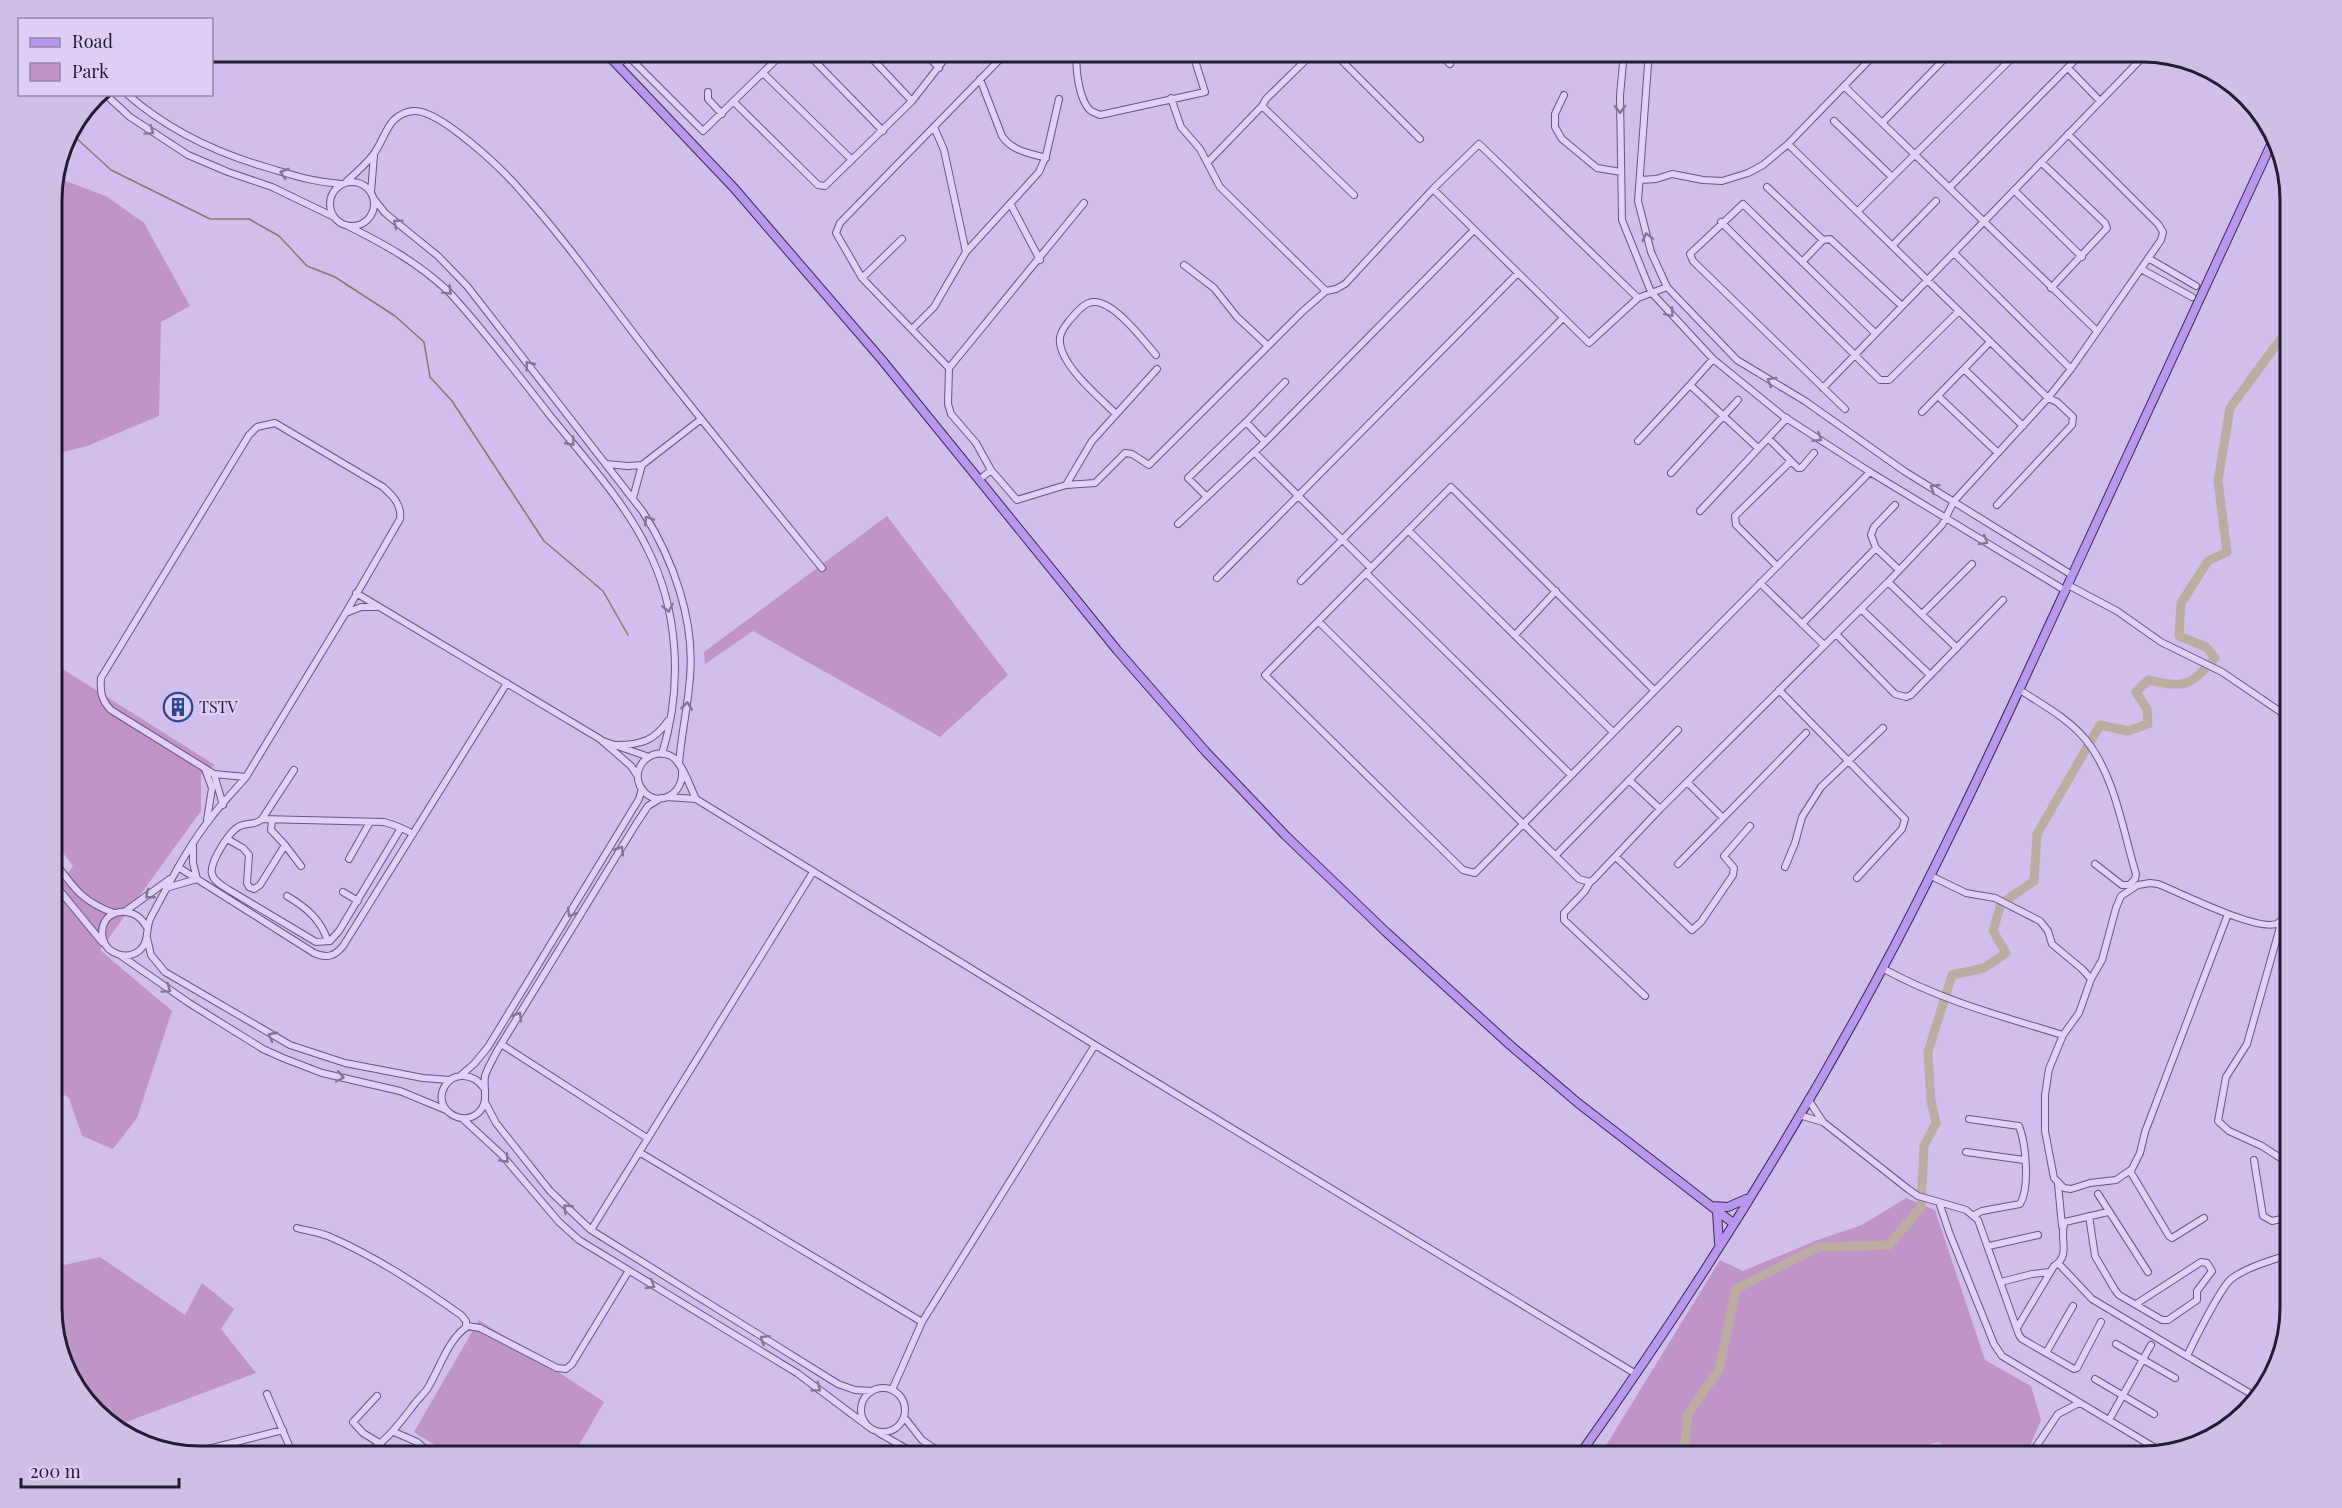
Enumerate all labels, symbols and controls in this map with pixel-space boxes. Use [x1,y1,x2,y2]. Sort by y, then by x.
legend [18,18,213,96]
text: Road [72,29,113,53]
text: Park [72,59,109,83]
one-way arrow [1614,105,1626,114]
one-way arrow [144,124,155,135]
one-way arrow [279,168,290,180]
one-way arrow [393,220,404,231]
one-way arrow [1642,232,1655,242]
one-way arrow [440,283,451,294]
one-way arrow [1662,306,1673,317]
one-way arrow [525,361,536,372]
one-way arrow [1767,376,1777,388]
one-way arrow [1811,431,1822,442]
one-way arrow [564,435,575,446]
one-way arrow [1930,484,1940,496]
one-way arrow [644,515,655,526]
one-way arrow [1978,533,1988,545]
one-way arrow [661,603,674,613]
building icon: TSTV [162,691,194,723]
place label: TSTV [199,696,239,717]
one-way arrow [680,702,692,711]
one-way arrow [612,846,624,856]
one-way arrow [145,888,156,899]
one-way arrow [567,907,579,917]
one-way arrow [160,982,171,993]
one-way arrow [510,1012,522,1022]
one-way arrow [268,1032,279,1043]
one-way arrow [334,1070,344,1083]
one-way arrow [498,1152,509,1163]
one-way arrow [563,1204,574,1215]
one-way arrow [645,1278,655,1290]
one-way arrow [760,1334,770,1346]
one-way arrow [811,1380,822,1391]
scale bar [21,1451,178,1489]
text: 200 m [30,1459,81,1483]

